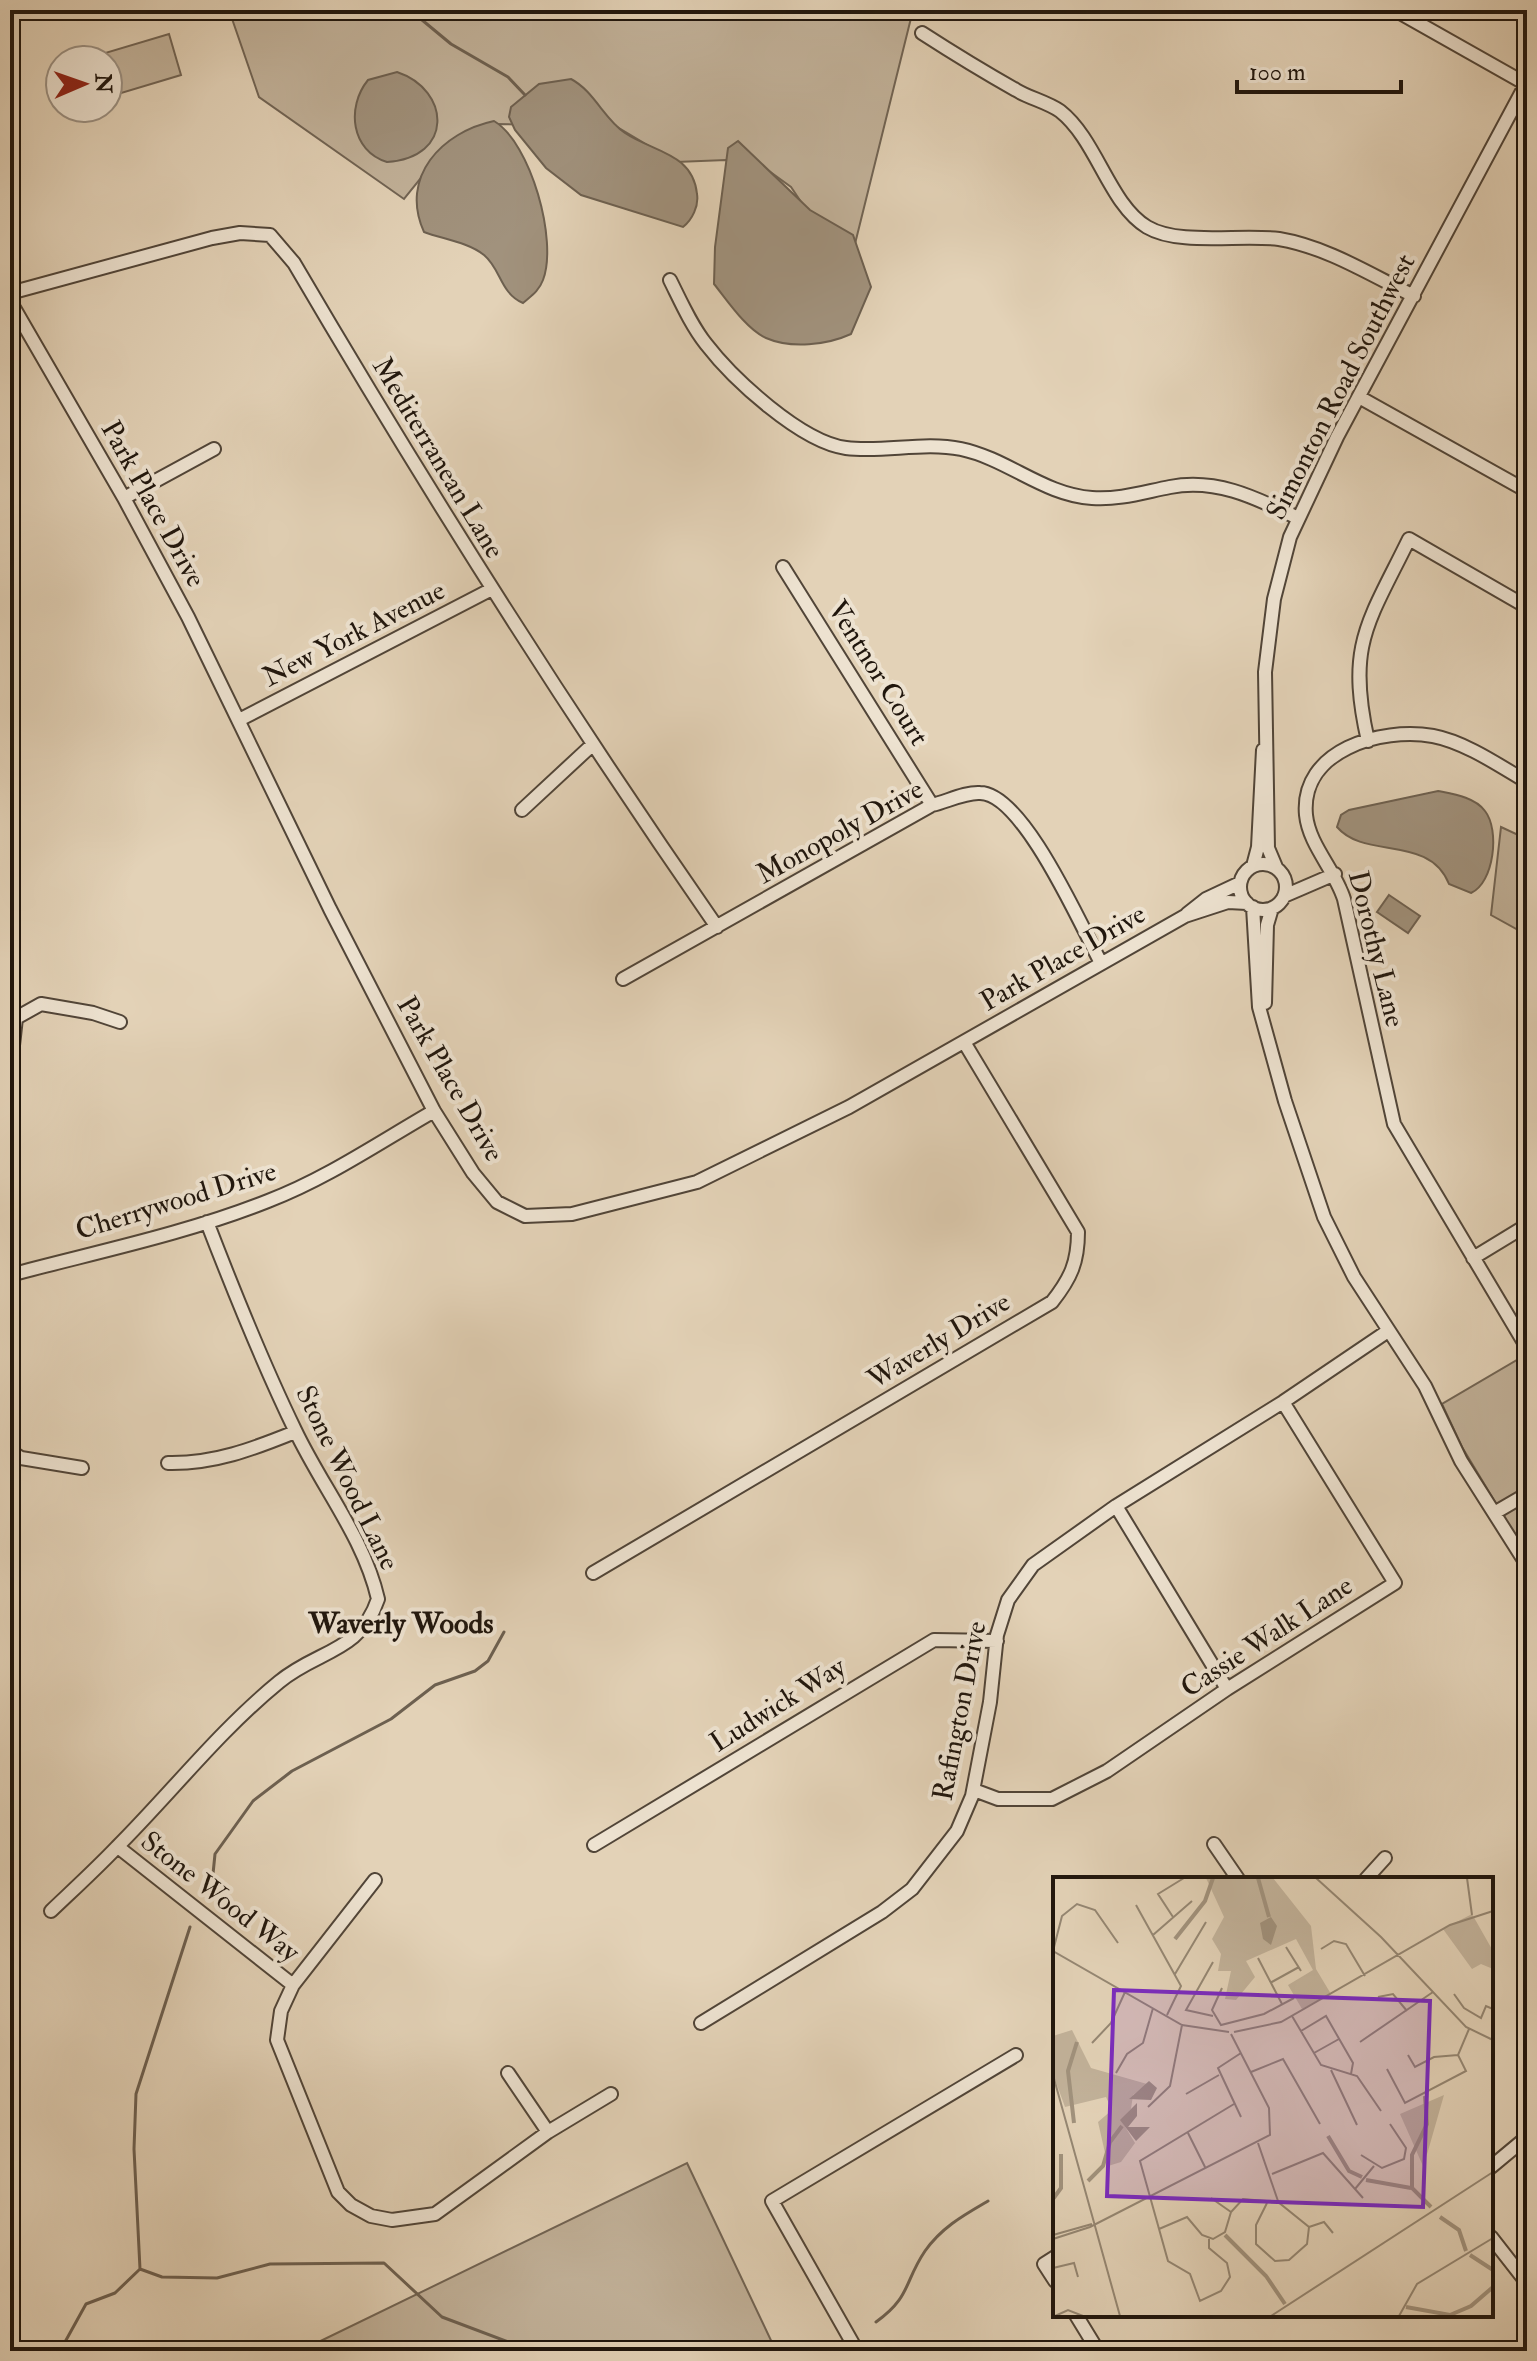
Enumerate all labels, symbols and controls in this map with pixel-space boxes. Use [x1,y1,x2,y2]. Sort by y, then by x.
north arrow [44,44,124,124]
scale bar [1237,44,1401,94]
text: 100 m [1249,57,1306,88]
text: N [89,72,117,94]
street label: Simonton Road Southwest [1259,248,1423,526]
street label: Mediterranean Lane [364,351,512,565]
street label: Park Place Drive [93,415,213,594]
street label: New York Avenue [257,573,451,695]
street label: Ventnor Court [820,594,936,752]
street label: Monopoly Drive [751,772,930,892]
street label: Dorothy Lane [1340,867,1412,1031]
street label: Park Place Drive [974,896,1152,1019]
street label: Park Place Drive [389,990,512,1168]
street label: Cherrywood Drive [71,1154,281,1248]
street label: Waverly Drive [860,1285,1017,1398]
street label: Stone Wood Lane [287,1380,407,1576]
street label: Cassie Walk Lane [1174,1568,1360,1706]
district label: Waverly Woods [308,1605,493,1642]
street label: Rafington Drive [925,1618,995,1804]
street label: Ludwick Way [704,1649,853,1760]
street label: Stone Wood Way [133,1824,307,1970]
inset map [1053,1877,1493,2317]

